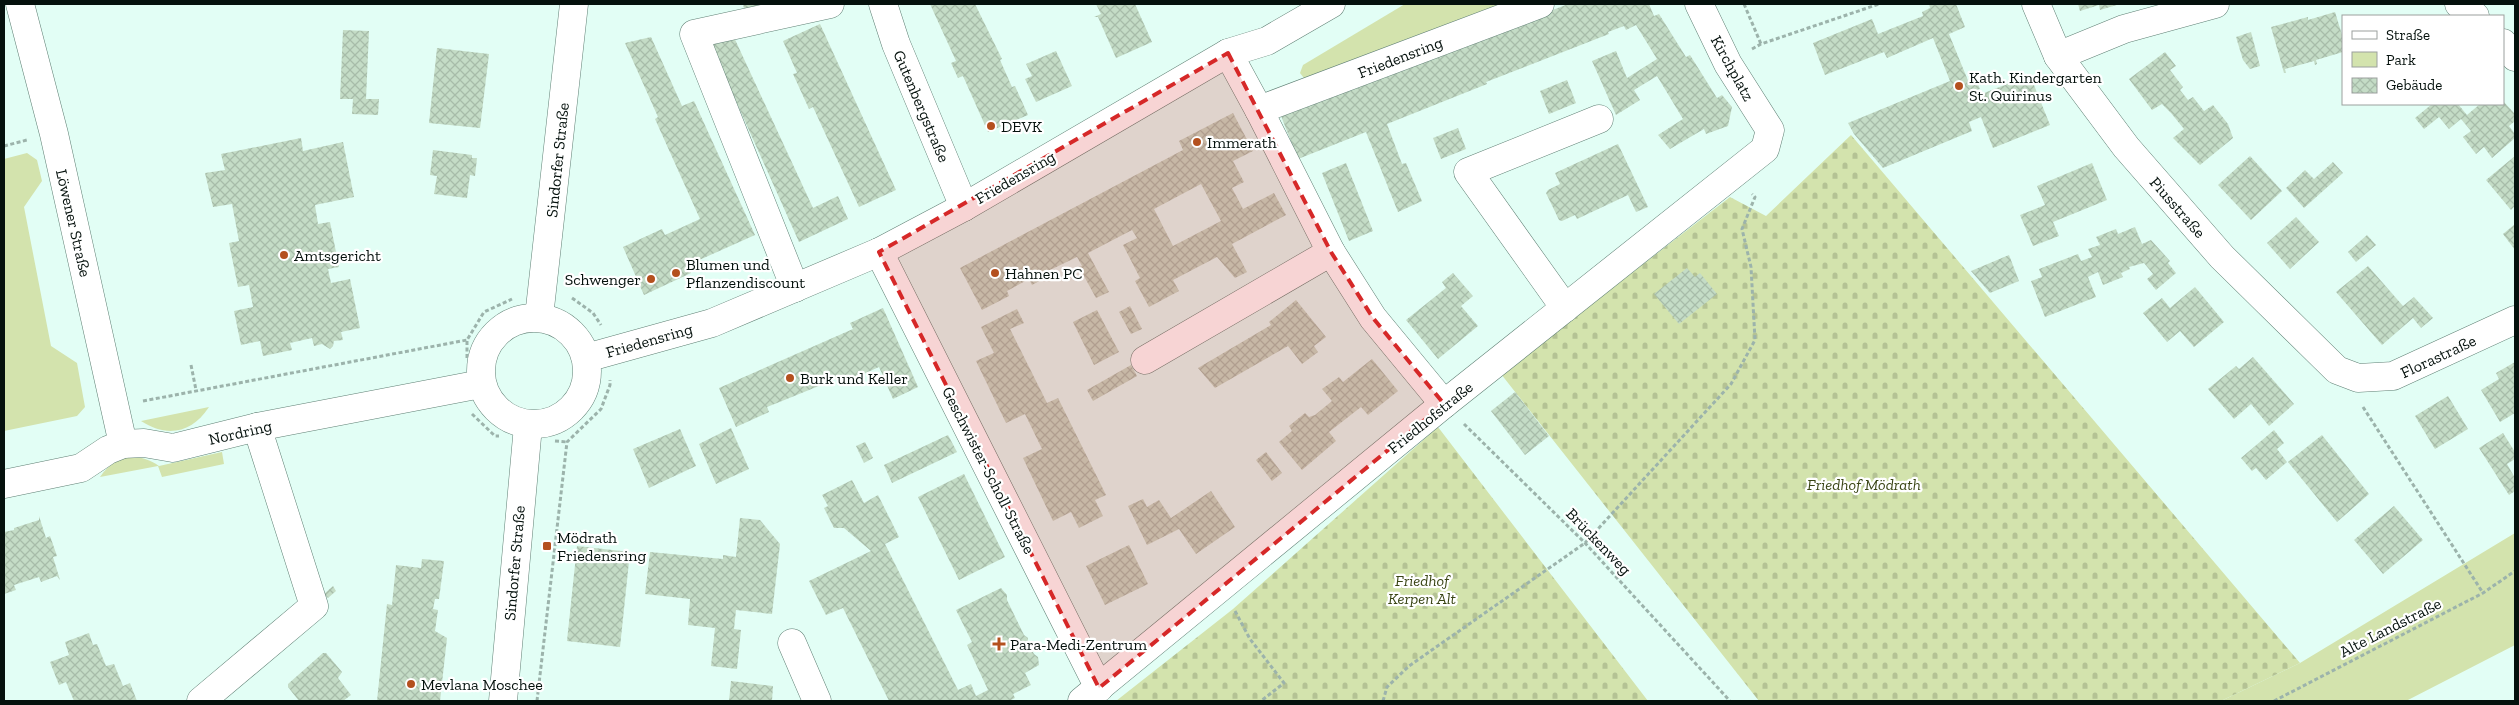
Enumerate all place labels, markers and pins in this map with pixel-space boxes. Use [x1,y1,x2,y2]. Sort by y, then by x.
place label: Kath. Kindergarten St. Quirinus [1969,68,2103,105]
marker: Kath. Kindergarten St. Quirinus [1953,80,1965,92]
place label: DEVK [1001,117,1043,136]
marker: DEVK [985,120,997,132]
place label: Immerath [1207,133,1277,152]
marker: Immerath [1191,136,1203,148]
place label: Amtsgericht [294,246,381,265]
marker: Amtsgericht [278,249,290,261]
place label: Blumen und Pflanzendiscount [686,255,805,292]
place label: Hahnen PC [1005,264,1083,283]
marker: Blumen und Pflanzendiscount [670,267,682,279]
marker: Hahnen PC [989,267,1001,279]
place label: Schwenger [565,270,641,289]
marker: Schwenger [645,273,657,285]
place label: Burk und Keller [800,369,908,388]
marker: Burk und Keller [784,372,796,384]
place label: Mödrath Friedensring [557,528,646,565]
marker: Mödrath Friedensring [541,540,553,552]
place label: Para-Medi-Zentrum [1010,635,1147,654]
marker: Para-Medi-Zentrum [992,637,1006,651]
place label: Mevlana Moschee [421,675,543,694]
marker: Mevlana Moschee [405,678,417,690]

